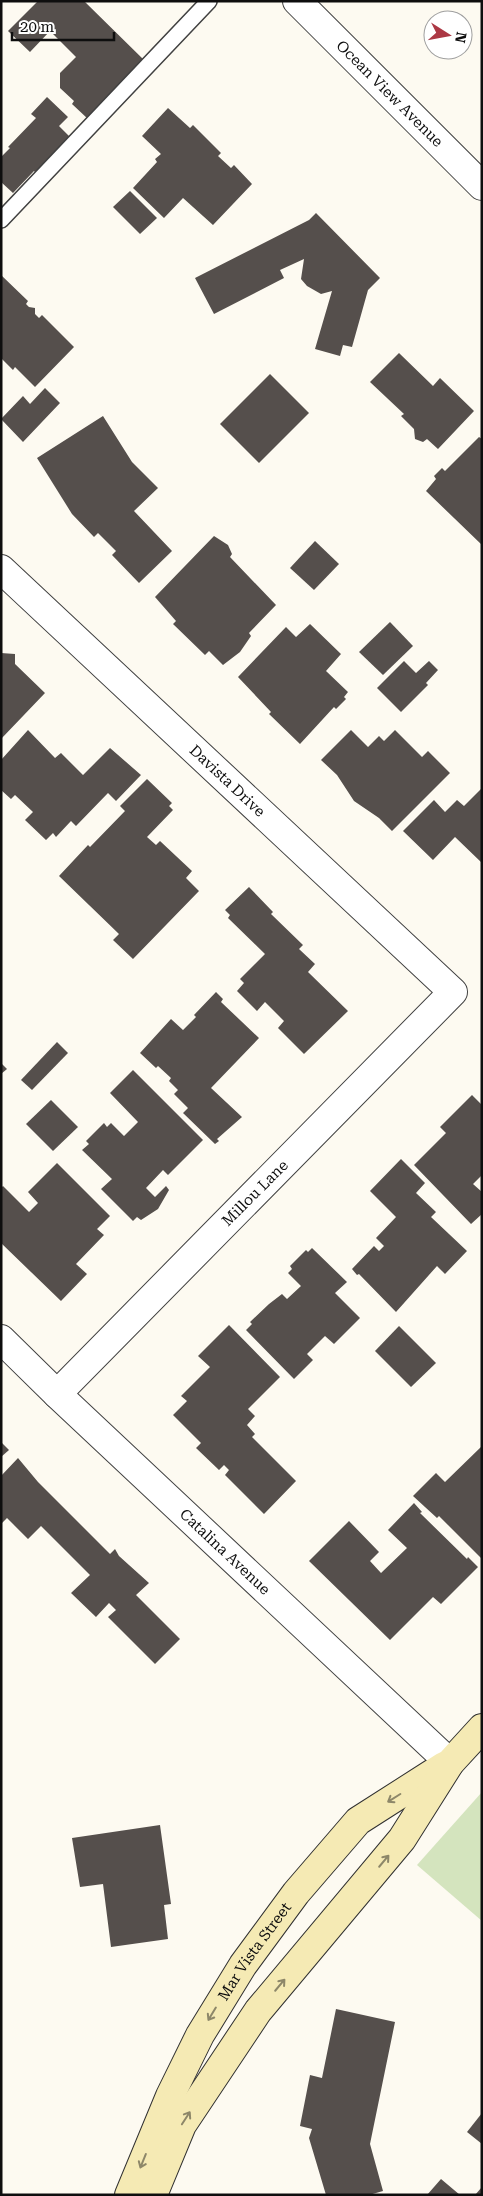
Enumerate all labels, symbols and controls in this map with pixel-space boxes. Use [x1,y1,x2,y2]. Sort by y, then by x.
scale bar [12,10,115,42]
north arrow [423,10,473,60]
text: 20 m [20,18,55,36]
text: N [452,31,470,45]
street label: Ocean View Avenue [332,36,447,151]
street label: Davista Drive [186,741,269,820]
street label: Millou Lane [218,1156,292,1230]
street label: Catalina Avenue [176,1505,274,1598]
one-way arrow [387,1793,401,1803]
one-way arrow [378,1854,390,1867]
street label: Mar Vista Street [214,1899,295,2004]
one-way arrow [274,1979,285,1992]
one-way arrow [207,2007,217,2021]
one-way arrow [181,2111,192,2125]
one-way arrow [137,2153,147,2168]

